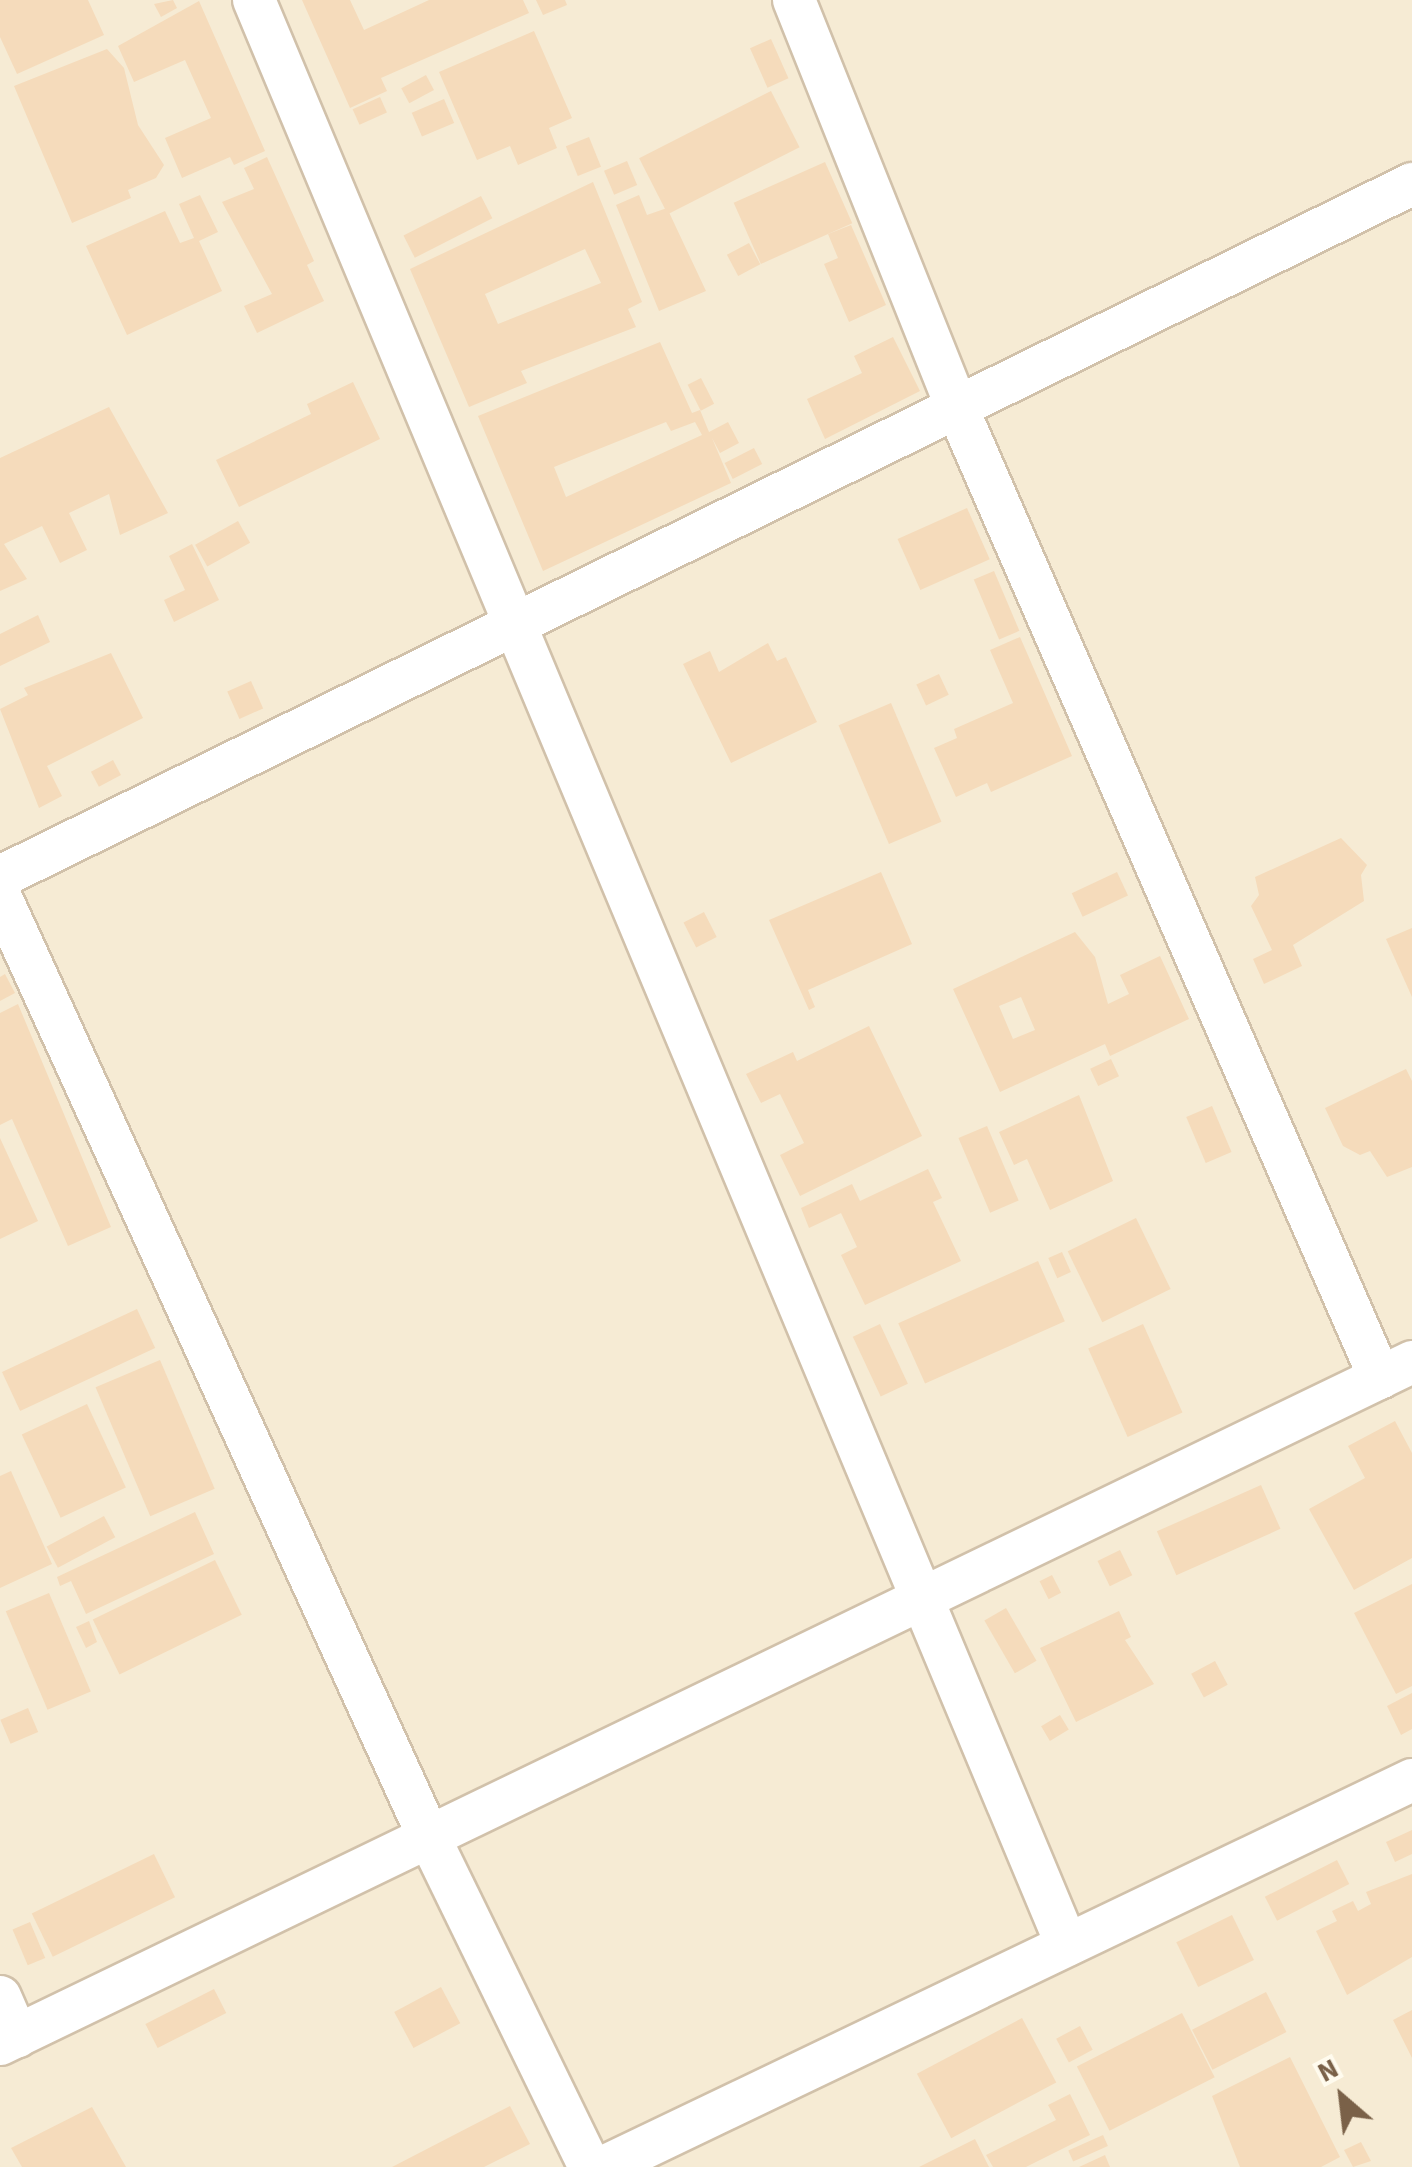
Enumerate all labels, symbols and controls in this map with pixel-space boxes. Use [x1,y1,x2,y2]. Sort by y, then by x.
north arrow [1292,2047,1392,2147]
text: N [1310,2048,1346,2093]

